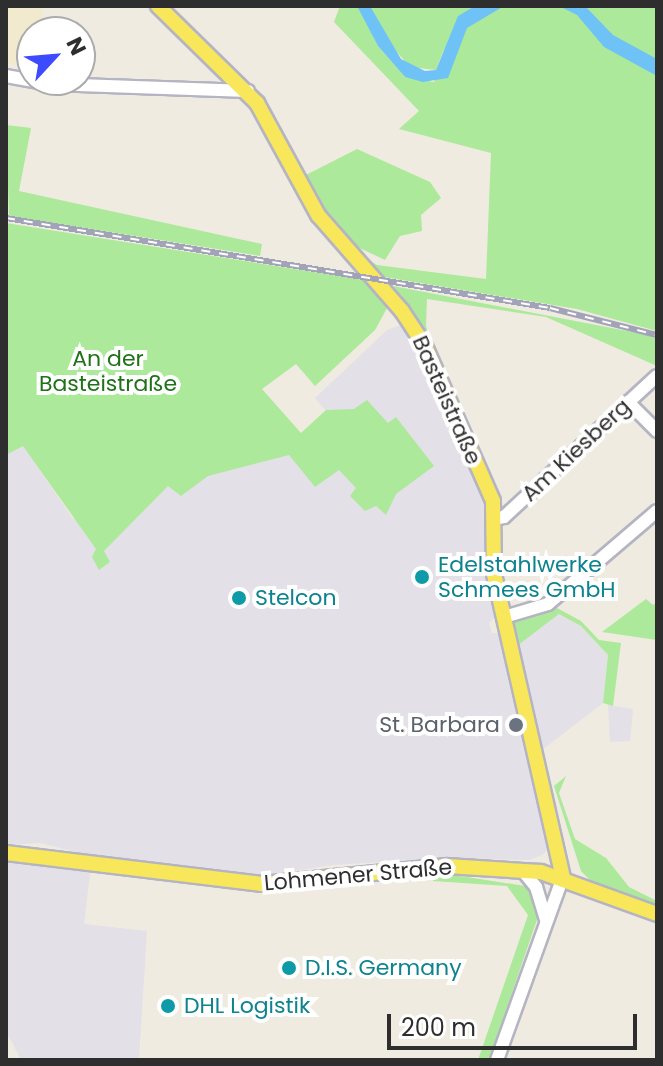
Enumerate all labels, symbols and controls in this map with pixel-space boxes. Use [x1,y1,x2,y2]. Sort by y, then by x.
north arrow [16,16,96,96]
text: N [59,32,94,60]
street label: Basteistraße [407,332,487,468]
park label: An der Basteistraße [39,345,177,396]
street label: Am Kiesberg [516,393,636,507]
place label: Edelstahlwerke Schmees GmbH [438,551,616,602]
marker: Edelstahlwerke Schmees GmbH [413,568,431,586]
place label: Stelcon [255,585,336,611]
marker: Stelcon [230,589,248,607]
place label: St. Barbara [379,712,500,738]
marker: St. Barbara [507,716,525,734]
street label: Lohmener Straße [263,854,453,896]
place label: D.I.S. Germany [305,955,462,981]
marker: D.I.S. Germany [280,959,298,977]
place label: DHL Logistik [184,993,310,1019]
marker: DHL Logistik [159,997,177,1015]
scale bar [391,998,641,1048]
text: 200 m [401,1011,476,1044]

